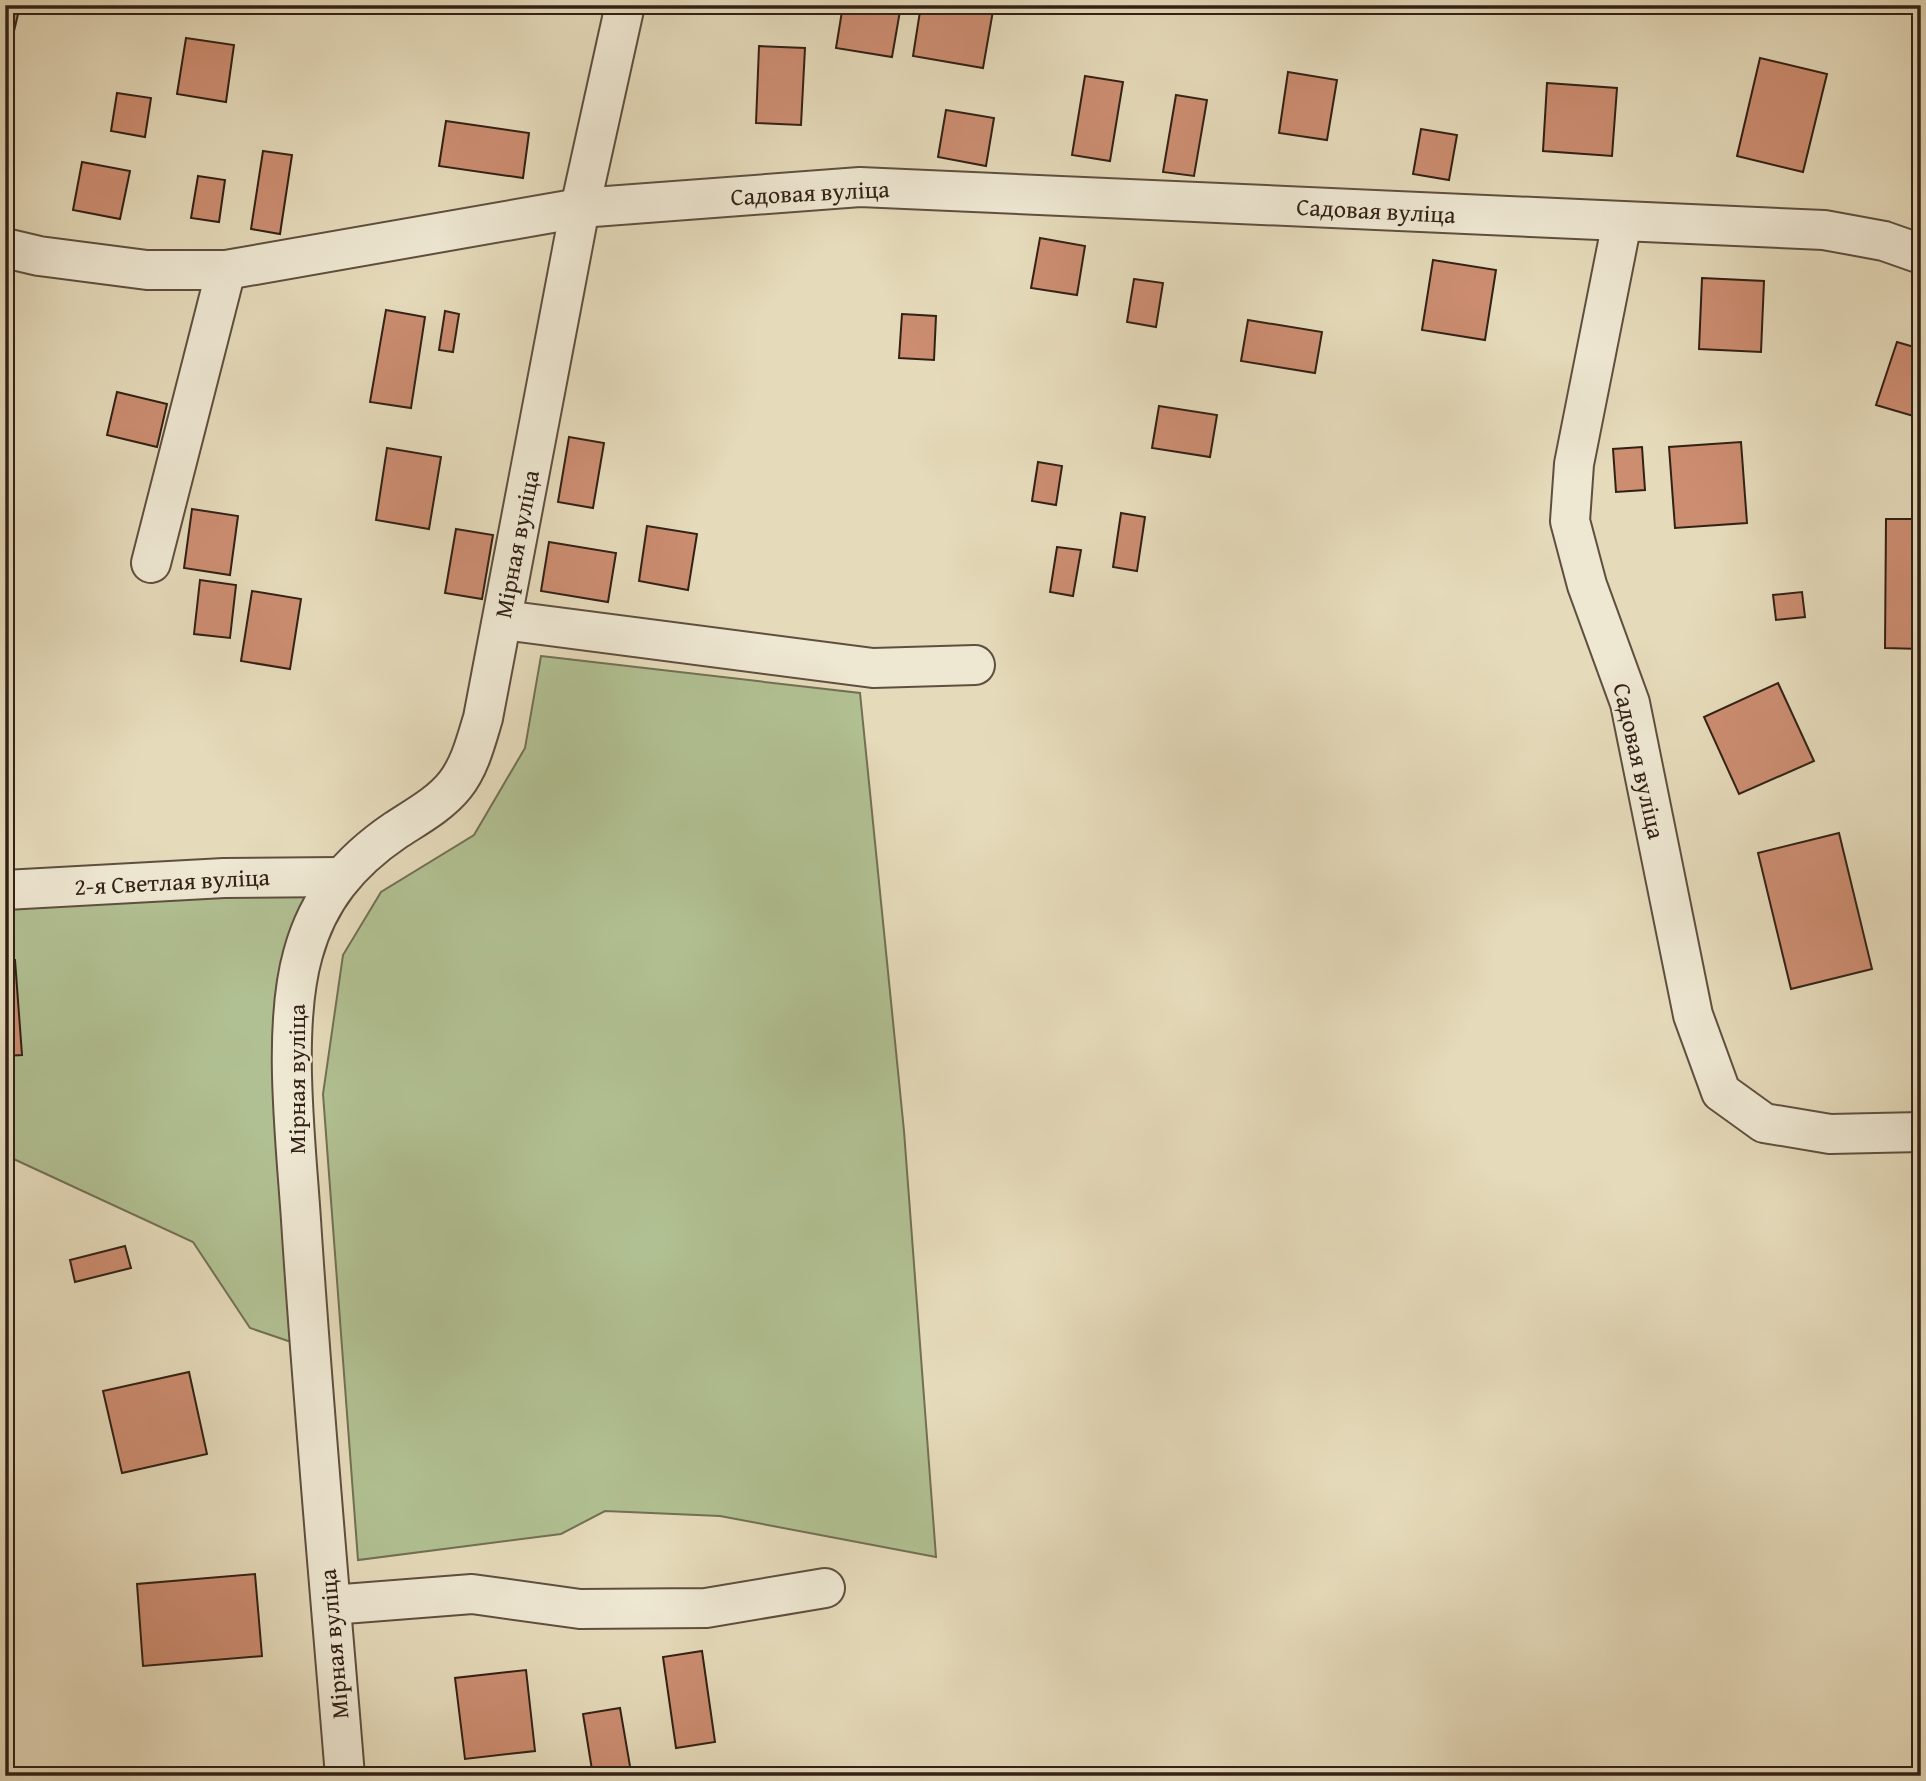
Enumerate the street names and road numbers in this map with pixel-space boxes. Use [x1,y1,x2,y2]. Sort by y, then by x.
street label: Садовая вуліца [730,171,891,214]
street label: Садовая вуліца [1296,189,1457,232]
street label: Мірная вуліца [485,466,548,621]
street label: Садовая вуліца [1605,679,1675,843]
street label: 2-я Светлая вуліца [73,859,271,904]
street label: Мірная вуліца [279,1003,314,1154]
street label: Мірная вуліца [309,1567,357,1720]

